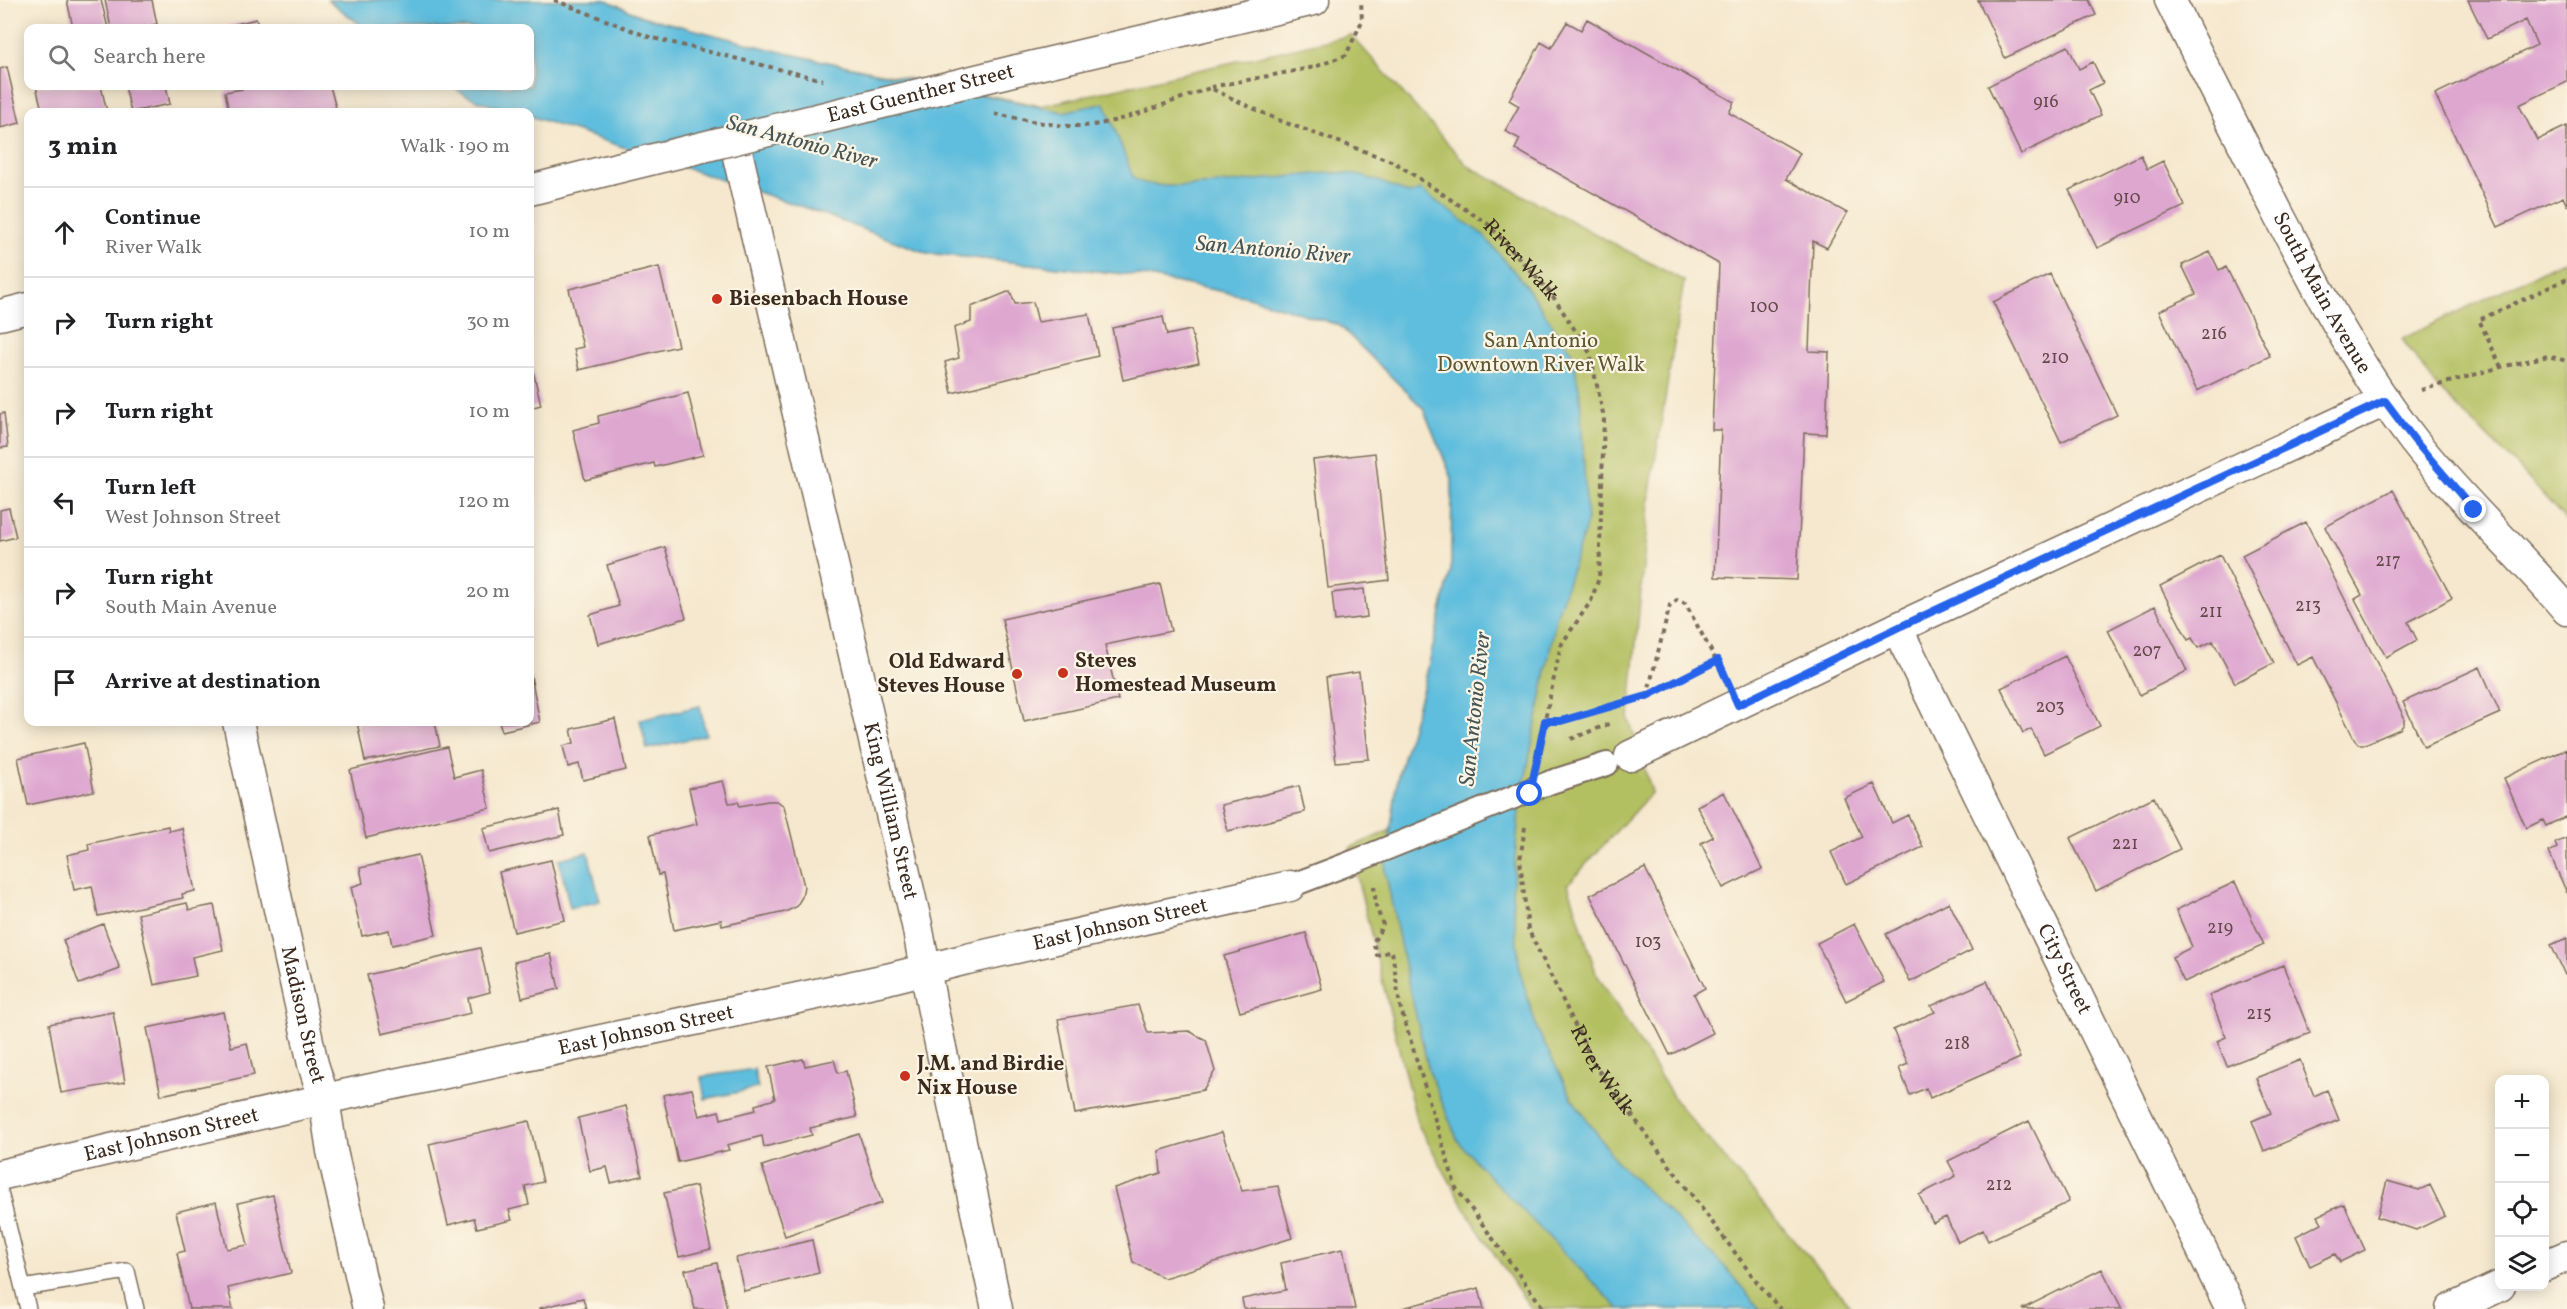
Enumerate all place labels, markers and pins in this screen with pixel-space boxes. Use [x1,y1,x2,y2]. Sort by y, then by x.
place label: Biesenbach House [729,285,908,314]
marker: Biesenbach House [710,292,724,306]
place label: Steves Homestead Museum [1075,647,1277,700]
place label: Old Edward Steves House [877,648,1005,701]
marker: Steves Homestead Museum [1056,666,1070,680]
marker: Old Edward Steves House [1010,667,1024,681]
place label: J.M. and Birdie Nix House [916,1050,1064,1103]
marker: J.M. and Birdie Nix House [898,1069,912,1083]

